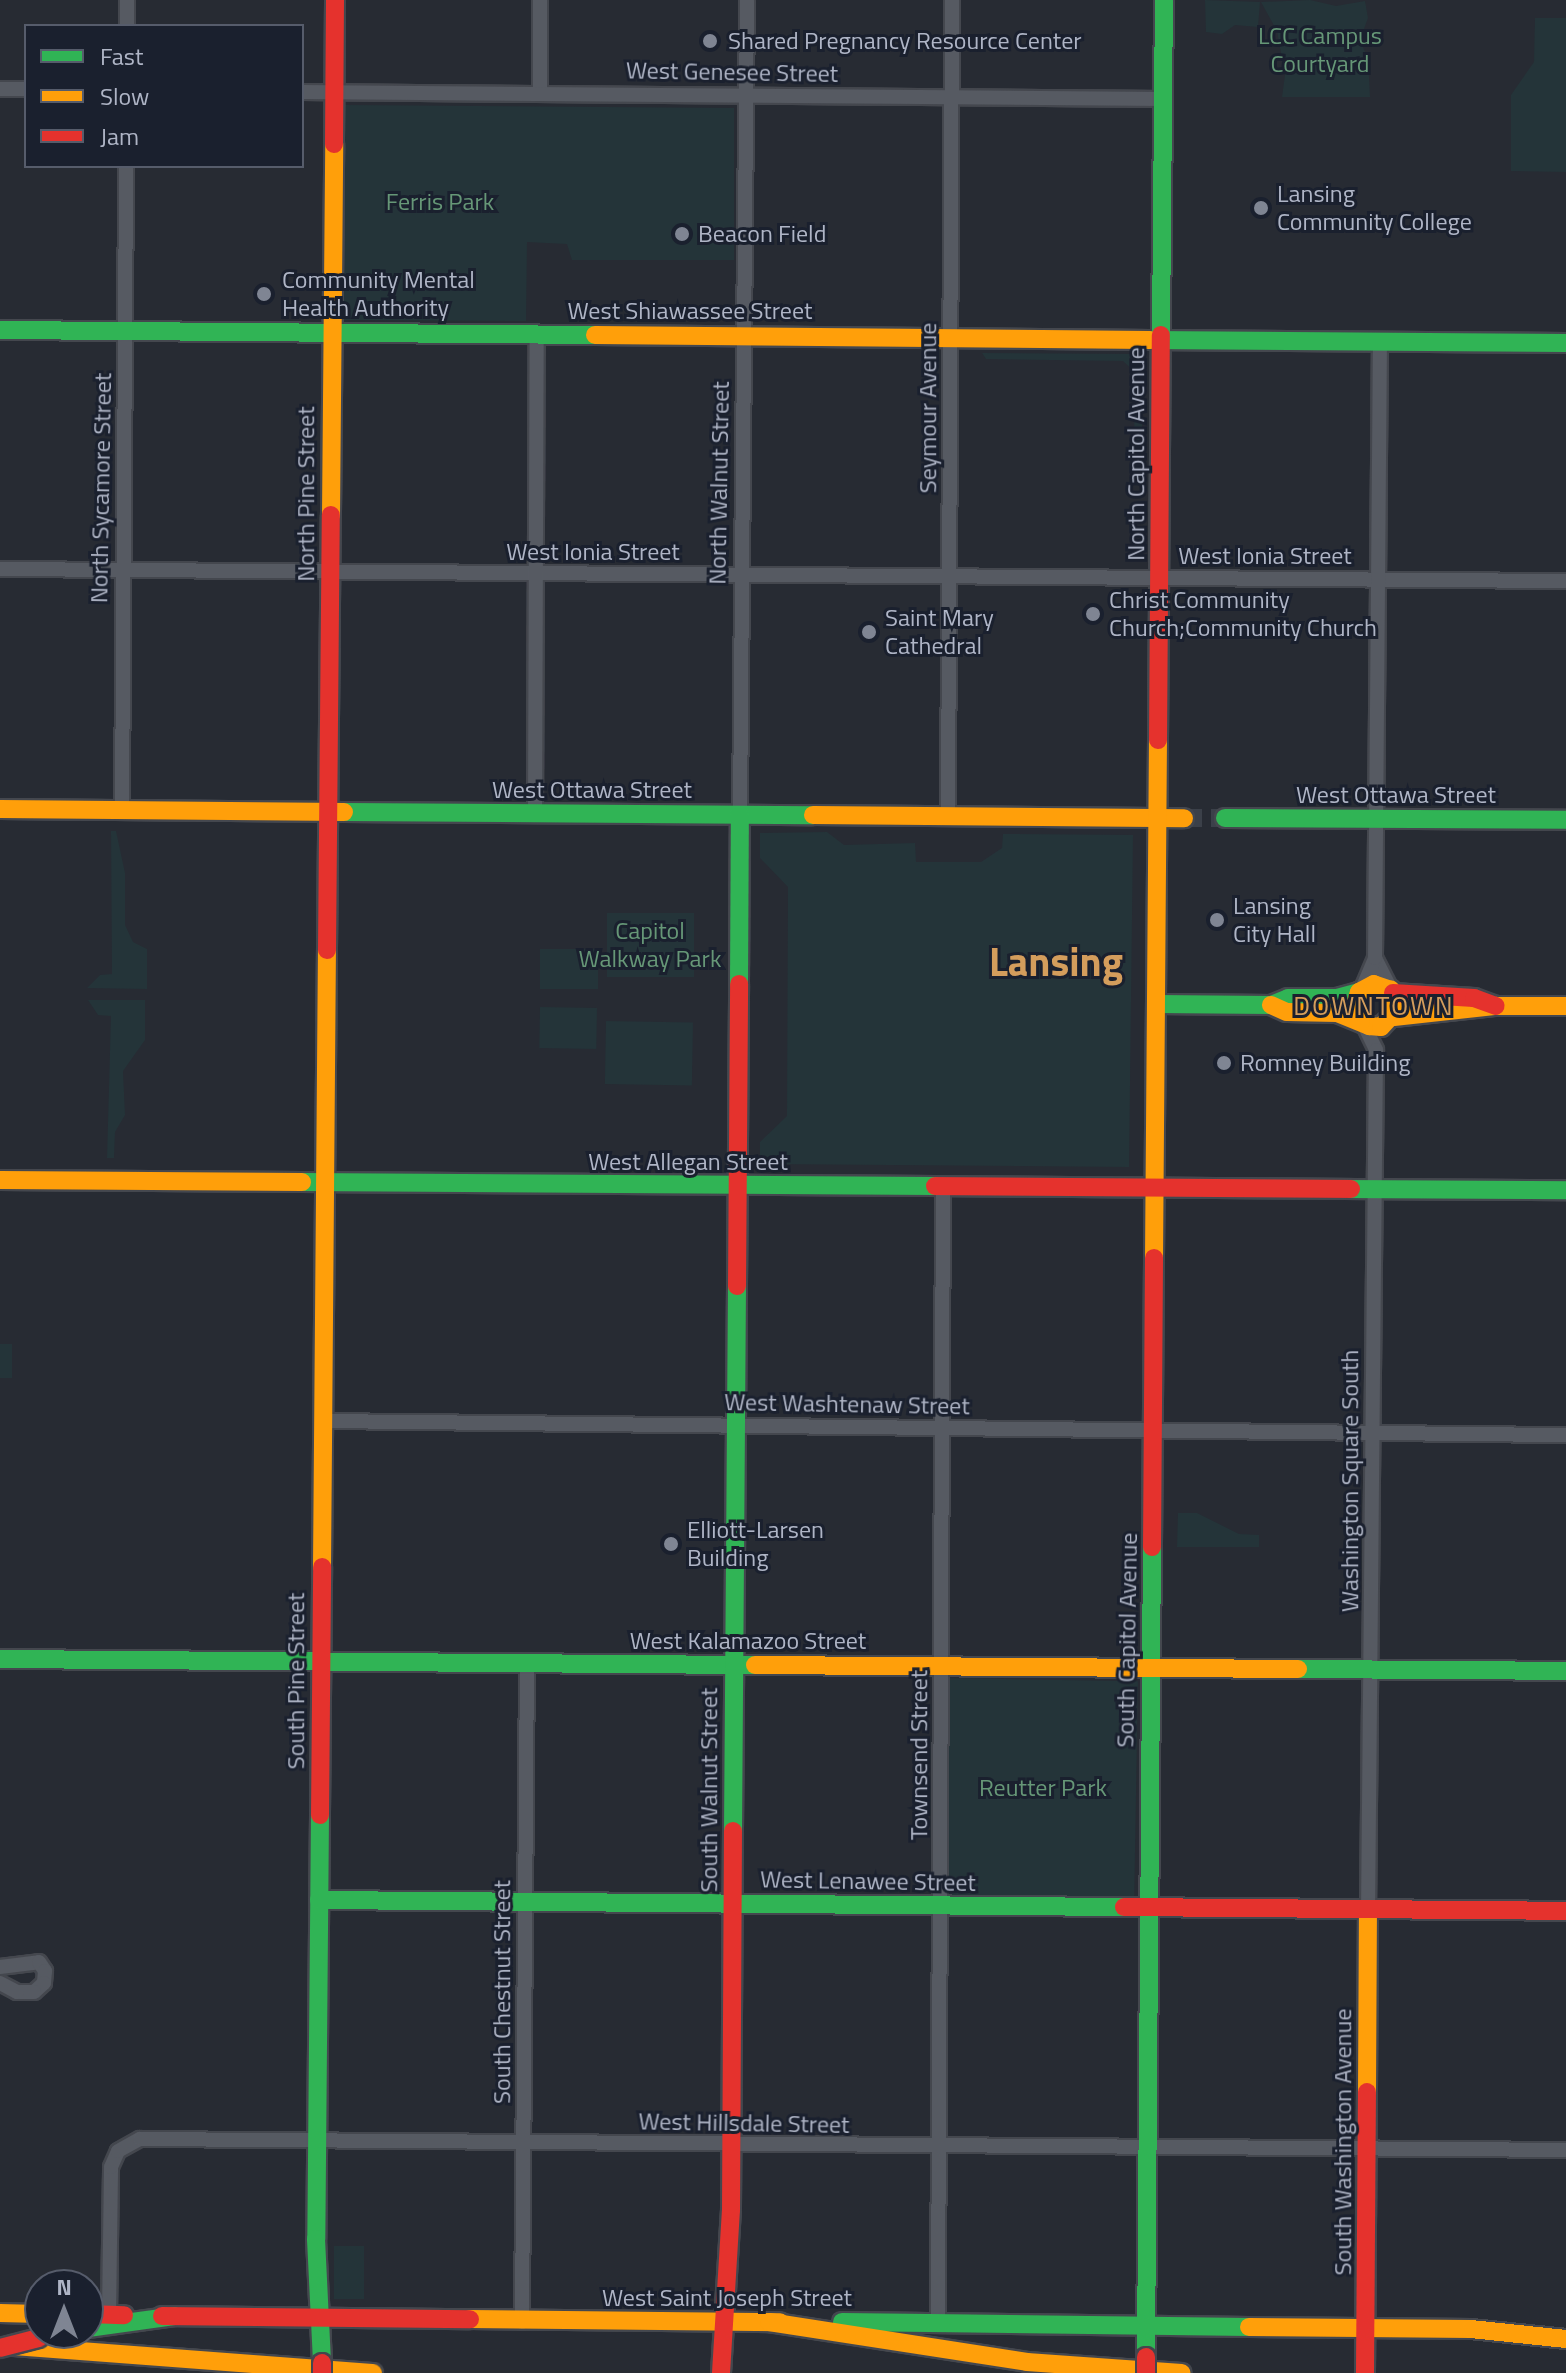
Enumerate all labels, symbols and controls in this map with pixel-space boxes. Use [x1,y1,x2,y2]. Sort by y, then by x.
park label: LCC Campus Courtyard [1258,22,1382,78]
legend [24,24,304,168]
place label: Shared Pregnancy Resource Center [728,27,1082,55]
marker: Shared Pregnancy Resource Center [699,30,721,52]
text: Fast [100,38,143,74]
street label: West Genesee Street [626,56,838,88]
text: Slow [100,78,149,114]
text: Jam [100,118,139,154]
place label: Lansing Community College [1277,180,1472,236]
park label: Ferris Park [386,188,494,216]
marker: Lansing Community College [1252,199,1270,217]
place label: Beacon Field [698,220,826,248]
marker: Beacon Field [673,225,691,243]
place label: Community Mental Health Authority [282,266,475,322]
marker: Community Mental Health Authority [253,283,275,305]
street label: West Shiawassee Street [568,297,812,325]
street label: Seymour Avenue [914,323,942,493]
street label: North Capitol Avenue [1122,347,1150,561]
street label: North Sycamore Street [85,373,117,603]
street label: North Walnut Street [703,381,735,585]
street label: North Pine Street [292,406,320,582]
street label: West Ionia Street [506,538,680,566]
street label: West Ionia Street [1178,542,1352,570]
place label: Christ Community Church;Community Church [1109,586,1377,642]
place label: Saint Mary Cathedral [885,604,994,660]
marker: Christ Community Church;Community Church [1084,605,1102,623]
marker: Saint Mary Cathedral [860,623,878,641]
street label: West Ottawa Street [492,776,692,804]
street label: West Ottawa Street [1296,781,1496,809]
place label: Lansing City Hall [1233,892,1316,948]
marker: Lansing City Hall [1208,911,1226,929]
park label: Capitol Walkway Park [579,917,721,973]
district label: Lansing [989,938,1123,986]
district label: DOWNTOWN [1293,990,1455,1022]
place label: Romney Building [1240,1049,1410,1077]
marker: Romney Building [1215,1054,1233,1072]
street label: West Allegan Street [588,1148,788,1176]
street label: Washington Square South [1336,1350,1364,1612]
street label: West Washtenaw Street [724,1387,970,1421]
place label: Elliott-Larsen Building [687,1516,824,1572]
street label: South Capitol Avenue [1111,1532,1143,1748]
marker: Elliott-Larsen Building [662,1535,680,1553]
street label: South Pine Street [282,1593,310,1769]
street label: West Kalamazoo Street [630,1627,866,1655]
street label: Townsend Street [905,1670,933,1840]
street label: South Walnut Street [695,1688,723,1892]
park label: Reutter Park [979,1774,1107,1802]
street label: West Lenawee Street [760,1865,976,1897]
street label: South Chestnut Street [488,1880,516,2104]
street label: South Washington Avenue [1329,2009,1357,2275]
street label: West Hillsdale Street [638,2107,850,2139]
north arrow [24,2269,104,2349]
text: N [56,2270,72,2304]
street label: West Saint Joseph Street [602,2284,852,2312]

